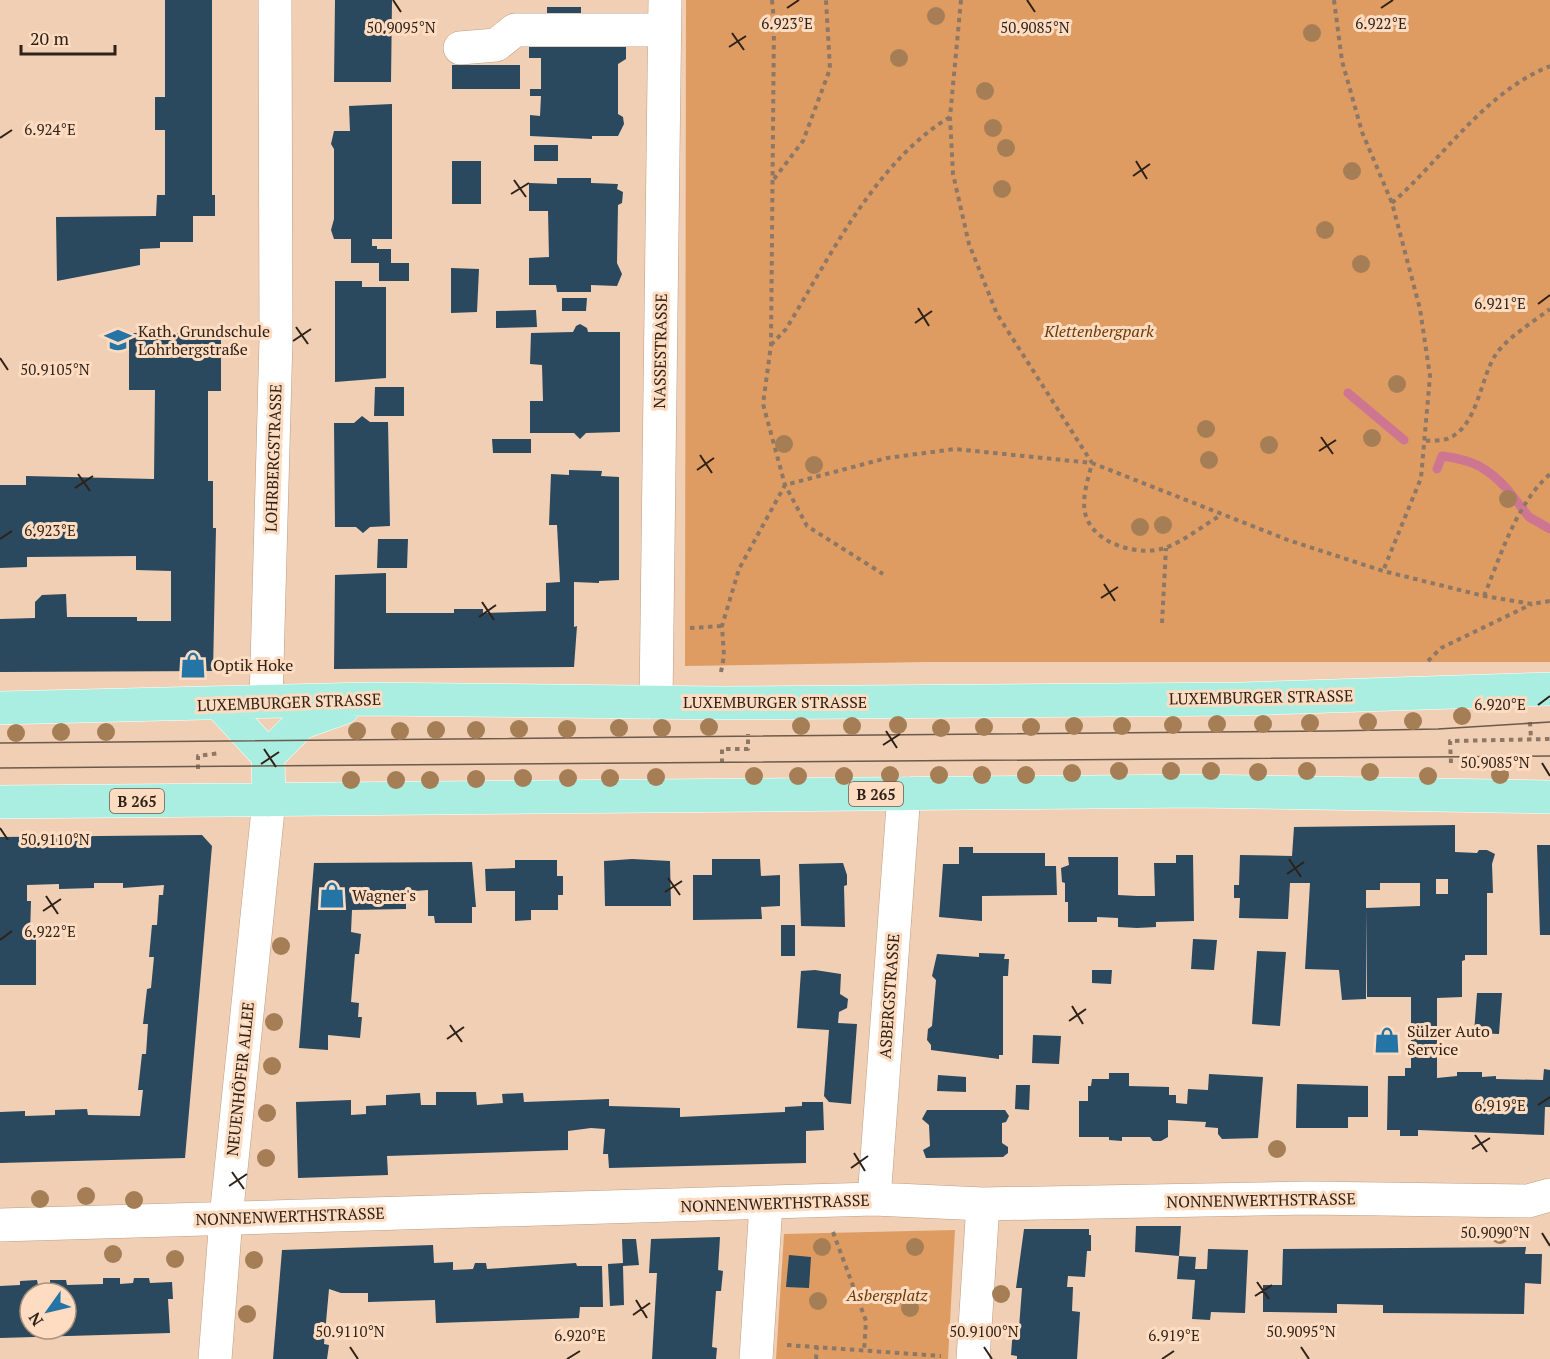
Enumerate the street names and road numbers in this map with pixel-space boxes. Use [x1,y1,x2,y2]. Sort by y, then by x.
street label: NASSESTRASSE [648,293,672,409]
street label: LOHRBERGSTRASSE [259,384,287,532]
street label: LUXEMBURGER STRASSE [1169,684,1353,710]
street label: LUXEMBURGER STRASSE [197,688,381,716]
street label: LUXEMBURGER STRASSE [683,691,867,713]
road number: B 265 [849,782,903,806]
road number: B 265 [110,789,164,813]
street label: ASBERGSTRASSE [874,933,904,1059]
street label: NEUENHÖFER ALLEE [221,1001,259,1157]
street label: NONNENWERTHSTRASSE [1166,1187,1356,1213]
street label: NONNENWERTHSTRASSE [680,1189,870,1217]
street label: NONNENWERTHSTRASSE [195,1202,385,1230]

